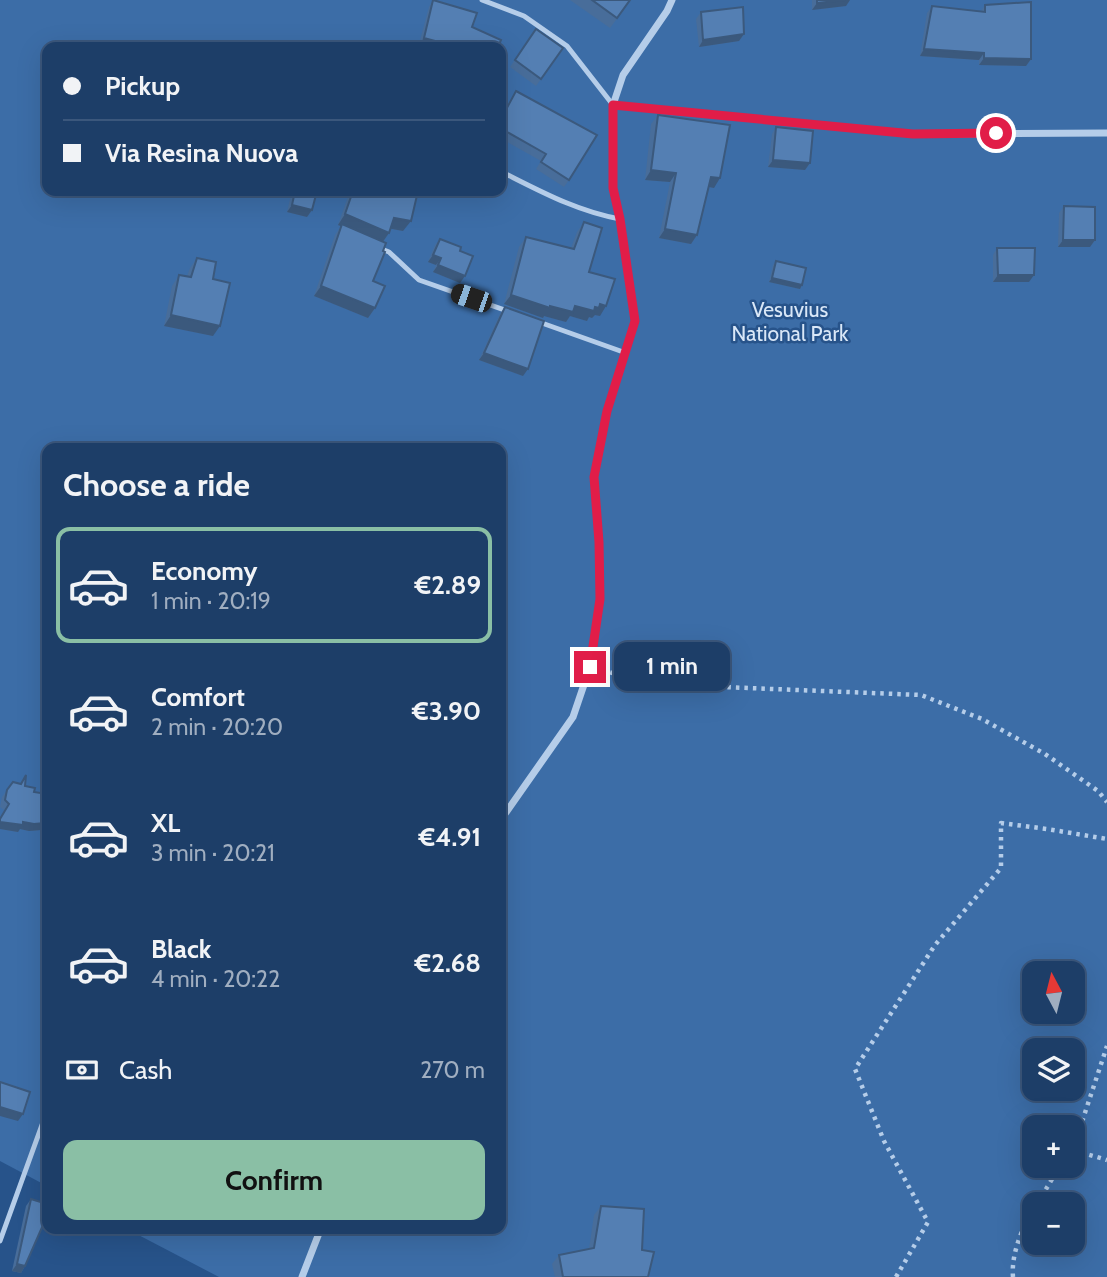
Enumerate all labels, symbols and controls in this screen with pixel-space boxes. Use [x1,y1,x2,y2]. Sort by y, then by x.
text: Pickup [105,70,180,102]
route start [980,117,1012,149]
text: Via Resina Nuova [105,137,298,169]
car [448,281,495,315]
park label: Vesuvius National Park [732,297,849,346]
text: Choose a ride [63,465,250,504]
icon: car [67,554,130,617]
text: Economy [151,555,257,587]
text: €2.89 [414,569,481,601]
text: 1 min · 20:19 [151,587,271,615]
callout: 1 min [614,642,730,692]
route end [574,651,606,683]
text: 1 min [646,652,698,680]
icon: car [67,680,130,743]
text: Comfort [151,681,245,713]
text: €3.90 [412,695,481,727]
text: 2 min · 20:20 [151,713,283,741]
icon: car [67,806,130,869]
text: XL [151,807,180,839]
text: €4.91 [419,821,481,853]
text: 3 min · 20:21 [151,839,275,867]
icon: car [67,932,130,995]
text: Black [151,933,211,965]
text: €2.68 [414,947,481,979]
north arrow [1022,961,1085,1024]
map controls [1022,961,1085,1255]
text: 4 min · 20:22 [151,965,280,993]
button: layers [1022,1038,1085,1101]
icon: cash [63,1051,101,1089]
text: Cash [119,1054,172,1086]
text: 270 m [420,1056,485,1084]
button: + [1022,1115,1085,1178]
button: Confirm [63,1140,485,1220]
button: − [1022,1192,1085,1255]

